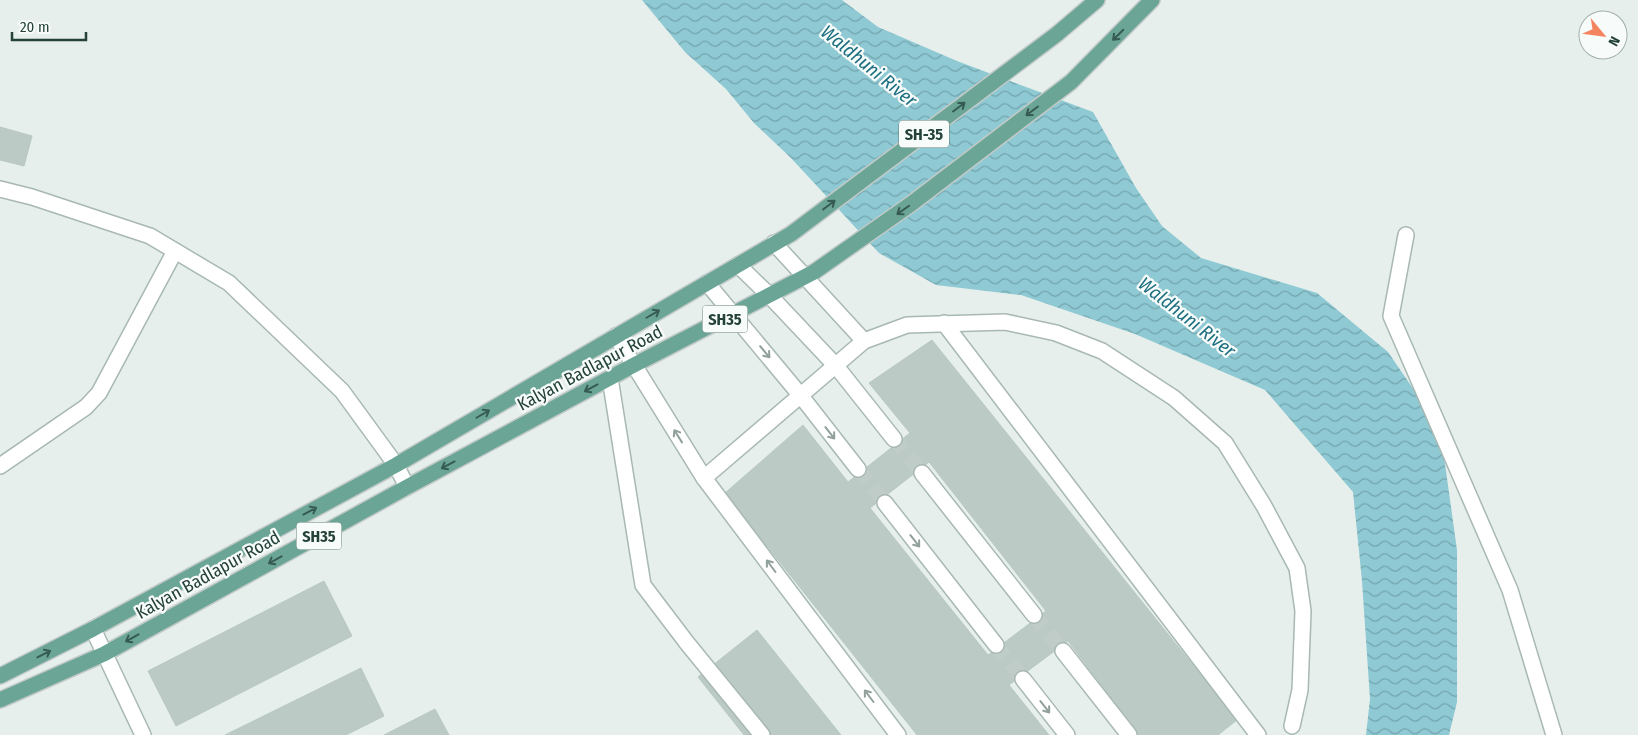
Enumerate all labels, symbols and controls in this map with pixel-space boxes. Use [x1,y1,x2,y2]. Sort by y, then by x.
scale bar [12,10,86,42]
north arrow [1578,10,1628,60]
text: 20 m [20,18,50,36]
water label: Waldhuni River [816,20,923,113]
one-way arrow [1112,28,1124,40]
text: N [1604,33,1623,49]
one-way arrow [952,102,966,112]
one-way arrow [1026,106,1039,117]
road number: SH-35 [899,120,949,148]
one-way arrow [822,199,835,210]
one-way arrow [896,205,910,215]
water label: Waldhuni River [1134,272,1241,363]
road number: SH35 [702,306,748,332]
one-way arrow [646,309,660,319]
street label: Kalyan Badlapur Road [514,320,666,416]
one-way arrow [759,345,770,358]
one-way arrow [584,383,599,393]
one-way arrow [475,409,490,418]
one-way arrow [824,426,835,439]
one-way arrow [673,430,683,444]
one-way arrow [441,461,456,470]
one-way arrow [303,506,317,516]
road number: SH35 [296,522,342,550]
street label: Kalyan Badlapur Road [132,526,284,624]
one-way arrow [909,534,920,547]
one-way arrow [268,556,283,565]
one-way arrow [766,559,776,573]
one-way arrow [125,633,140,643]
one-way arrow [36,649,51,659]
one-way arrow [863,690,874,703]
one-way arrow [1039,700,1050,713]

